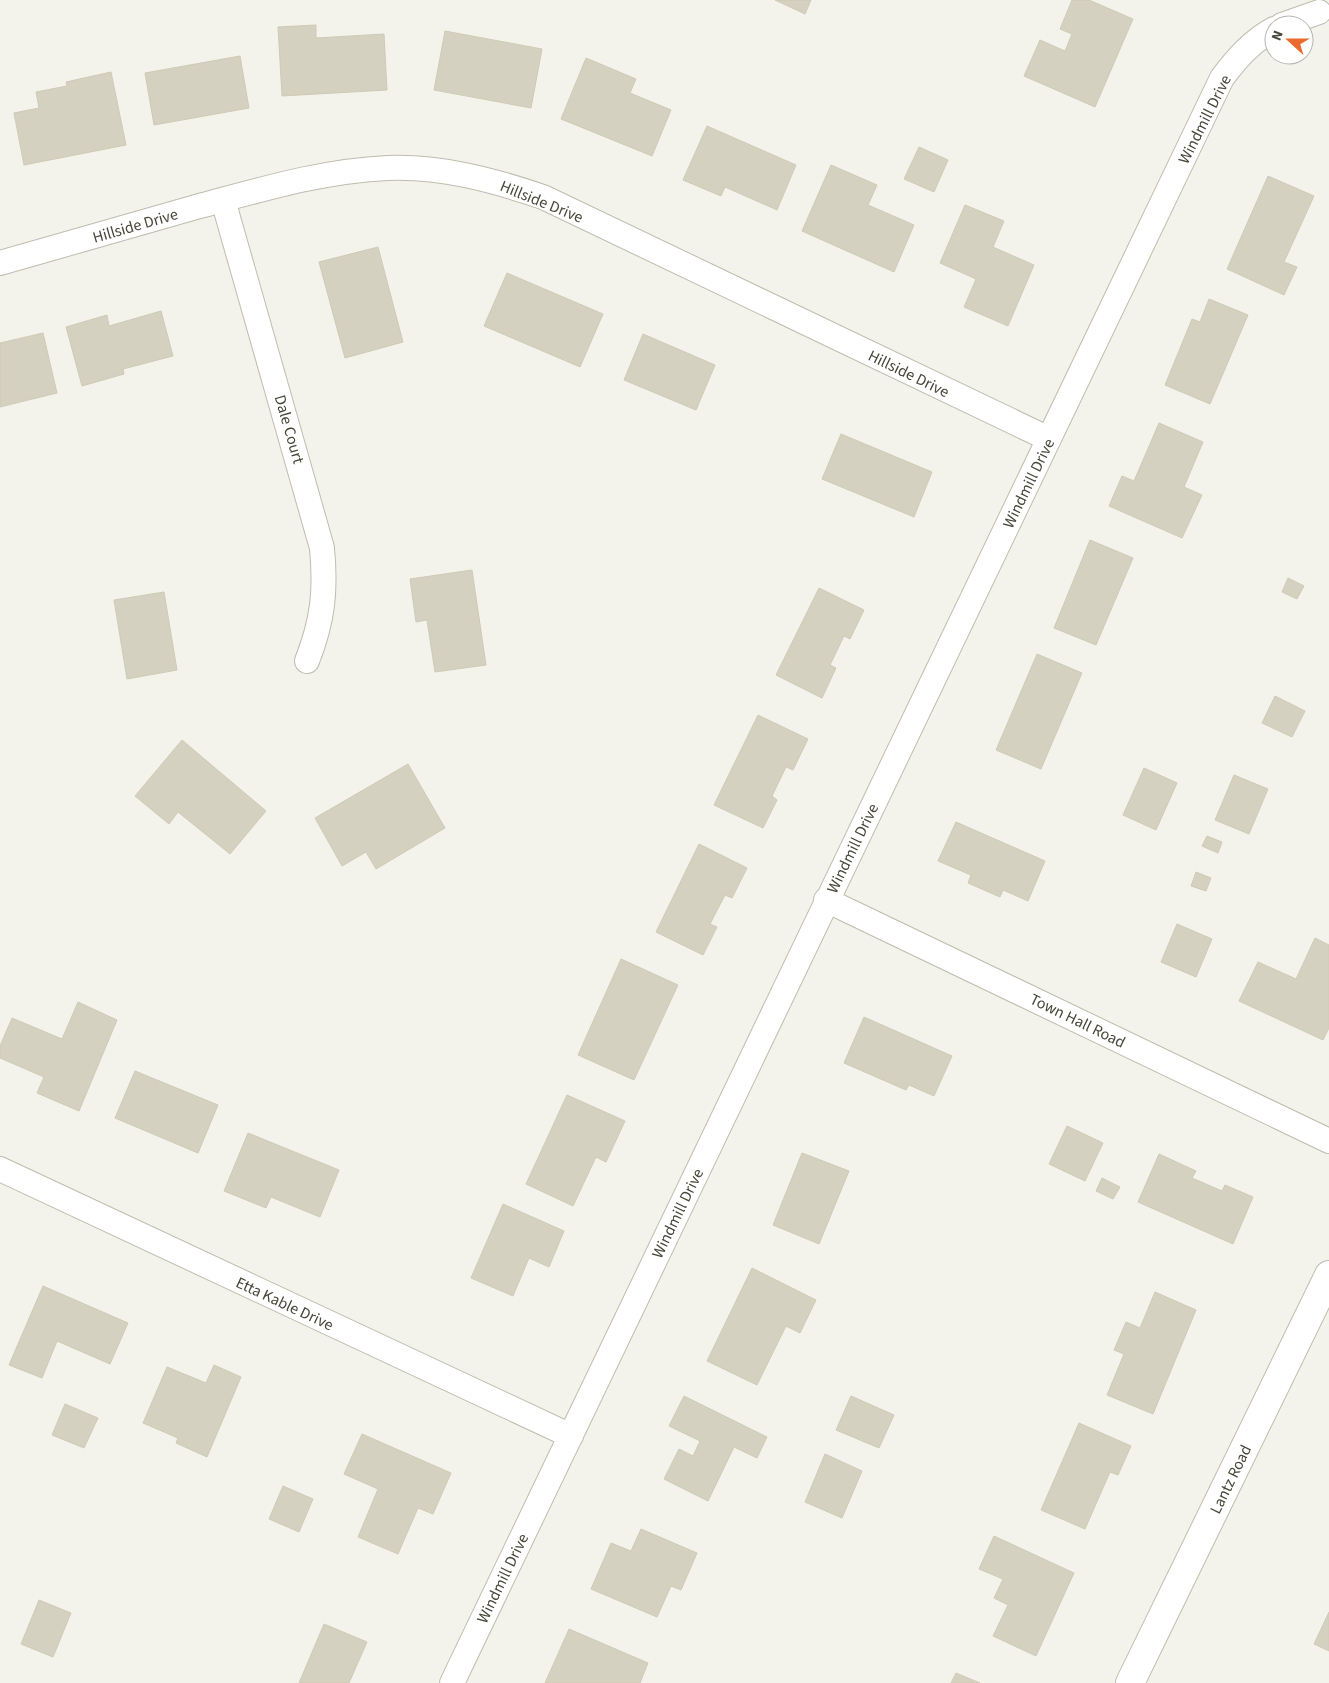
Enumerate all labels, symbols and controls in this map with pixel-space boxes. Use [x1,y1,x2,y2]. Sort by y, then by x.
north arrow [1264,15,1314,65]
text: N [1267,28,1289,44]
street label: Windmill Drive [1173,71,1237,168]
street label: Hillside Drive [497,175,587,229]
street label: Hillside Drive [90,203,181,249]
street label: Hillside Drive [864,345,953,403]
street label: Dale Court [269,392,310,467]
street label: Windmill Drive [998,435,1060,532]
street label: Windmill Drive [822,800,884,897]
street label: Town Hall Road [1026,988,1129,1054]
street label: Windmill Drive [647,1165,709,1262]
street label: Etta Kable Drive [232,1272,337,1336]
street label: Lantz Road [1205,1441,1257,1518]
street label: Windmill Drive [472,1530,534,1627]

